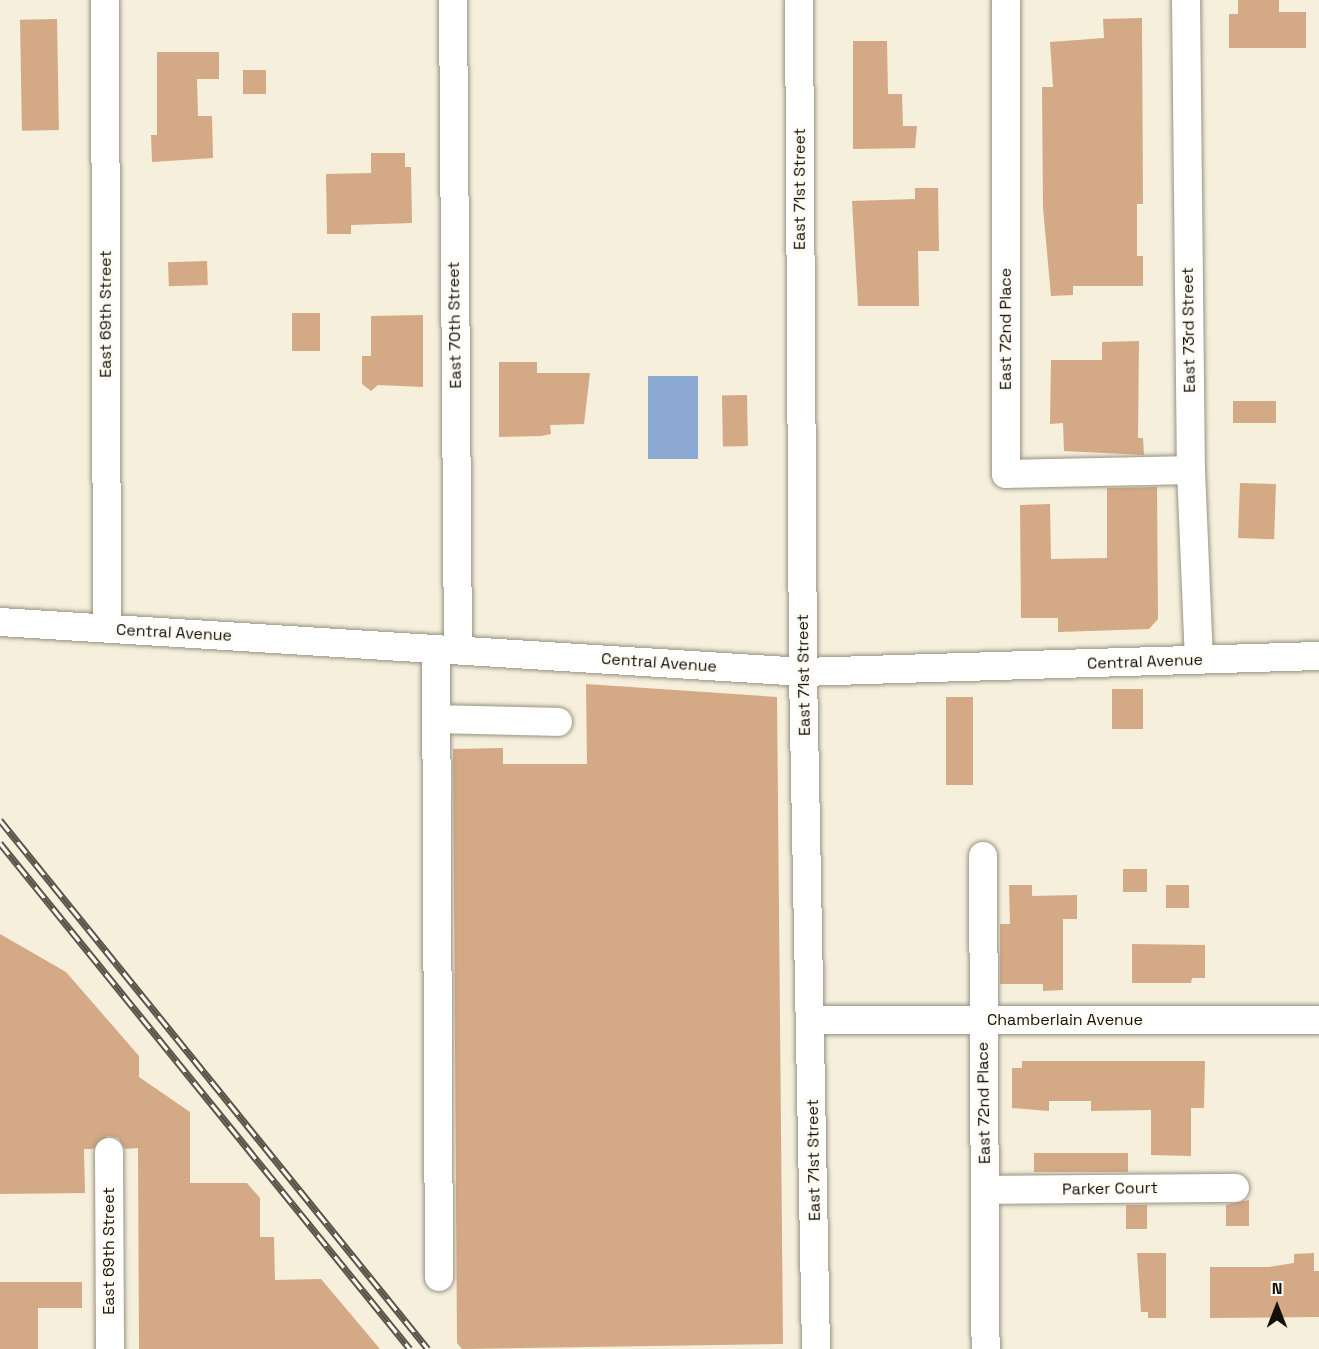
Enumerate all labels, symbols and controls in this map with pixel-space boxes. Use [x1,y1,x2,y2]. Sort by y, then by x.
street label: East 71st Street [790,128,810,250]
street label: East 69th Street [96,250,116,378]
street label: East 70th Street [444,261,466,389]
street label: East 73rd Street [1178,267,1200,393]
street label: East 72nd Place [996,268,1016,390]
street label: East 71st Street [793,614,815,736]
street label: Central Avenue [115,620,233,646]
street label: Central Avenue [600,649,718,677]
street label: Central Avenue [1087,650,1203,674]
street label: Chamberlain Avenue [987,1010,1143,1030]
street label: East 72nd Place [973,1042,995,1164]
street label: East 71st Street [803,1099,825,1221]
street label: Parker Court [1062,1179,1158,1199]
street label: East 69th Street [99,1187,119,1315]
north arrow [1247,1277,1307,1337]
text: N [1272,1278,1282,1299]

